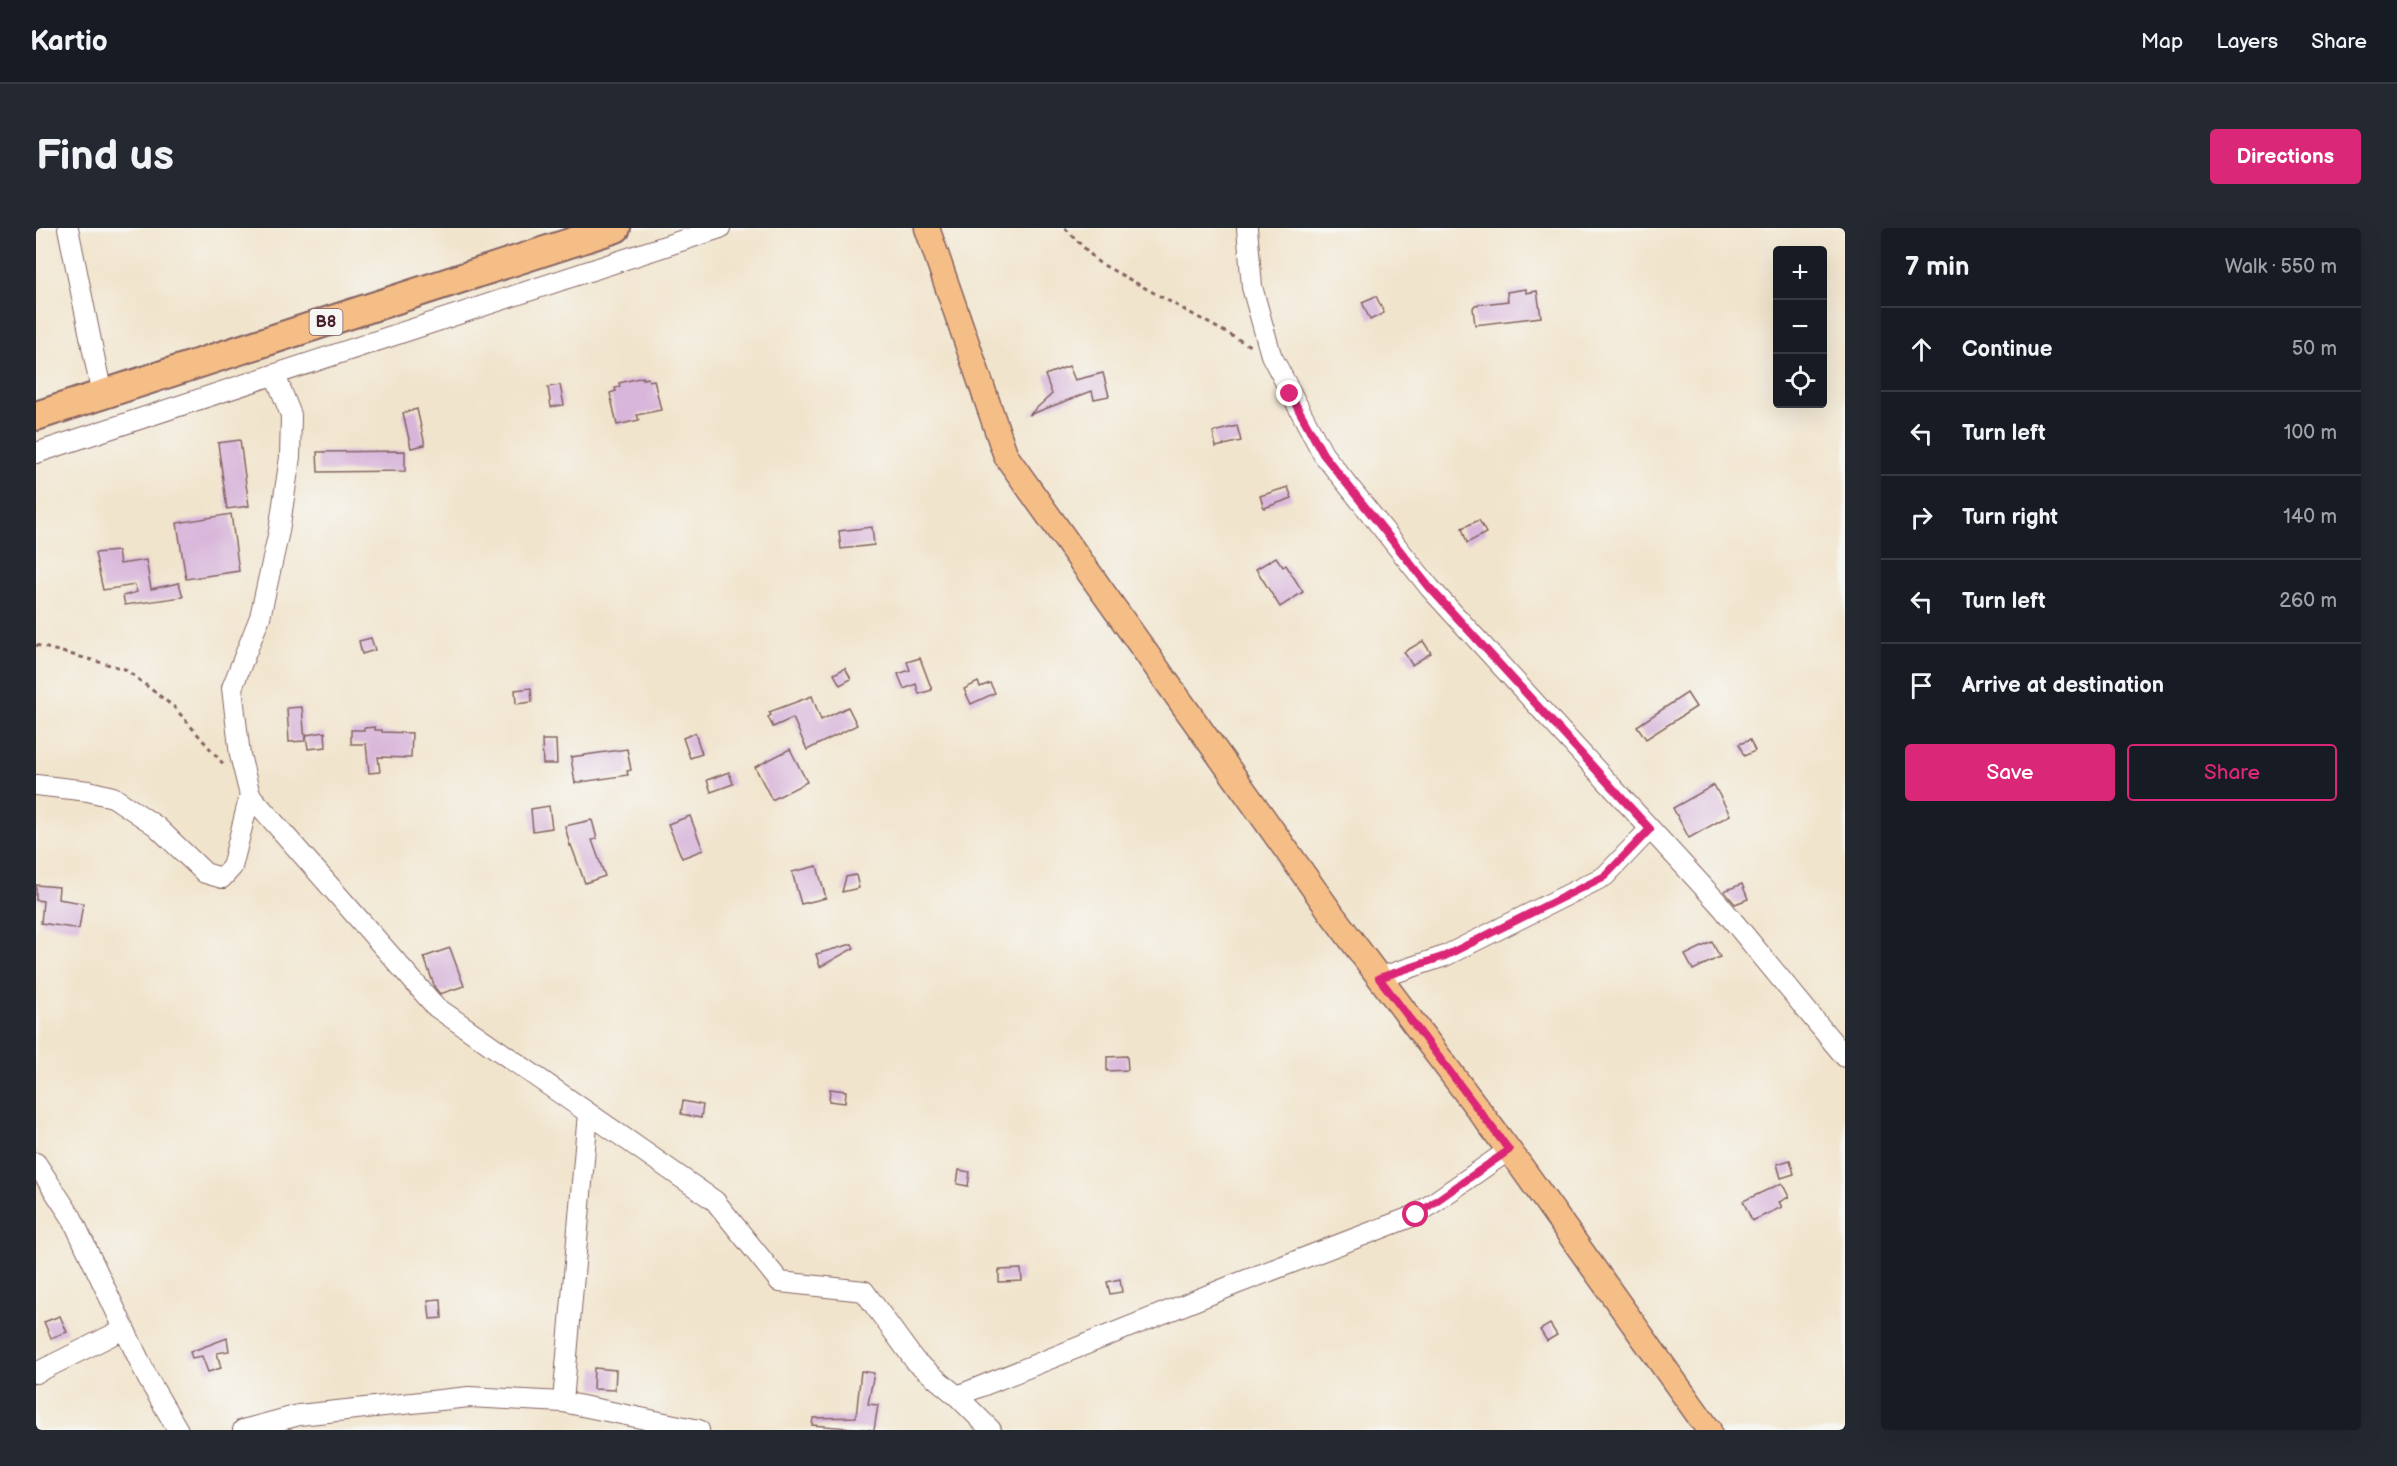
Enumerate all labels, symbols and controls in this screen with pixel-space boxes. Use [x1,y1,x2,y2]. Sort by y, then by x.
text: Kartio [30,25,108,58]
text: Map [2141,29,2183,54]
text: Layers [2216,29,2278,54]
text: Share [2311,29,2367,54]
button: Directions [2210,129,2361,184]
text: Find us [36,131,174,182]
map controls [1773,246,1827,408]
button: + [1773,246,1827,300]
text: 7 min [1905,252,1969,283]
text: Walk · 550 m [2225,255,2337,279]
button: − [1773,300,1827,354]
road number: B8 [310,309,342,335]
icon: ahead [1905,333,1938,366]
text: Continue [1962,336,2052,363]
text: 50 m [2292,337,2337,361]
button: locate [1773,354,1827,408]
route end [1276,380,1302,406]
icon: left [1905,417,1938,450]
text: Turn left [1962,420,2046,447]
text: 100 m [2284,421,2337,445]
icon: right [1905,501,1938,534]
text: Turn right [1962,504,2058,531]
text: 140 m [2283,505,2337,529]
icon: left [1905,585,1938,618]
text: Turn left [1962,588,2046,615]
text: 260 m [2279,589,2337,613]
icon: arrive [1905,669,1938,702]
text: Arrive at destination [1962,672,2164,699]
button: Save [1905,744,2115,801]
button: Share [2127,744,2337,801]
route start [1402,1201,1428,1227]

